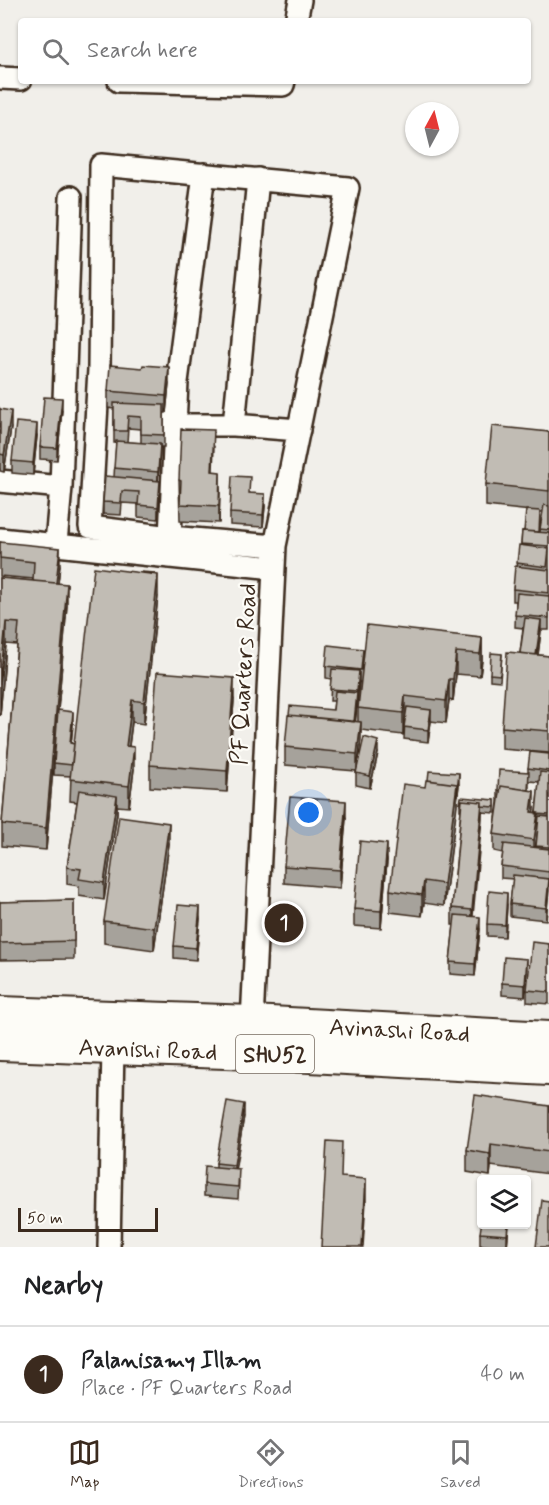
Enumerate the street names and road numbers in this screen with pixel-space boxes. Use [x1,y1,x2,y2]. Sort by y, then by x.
street label: PF Quarters Road [224,582,265,766]
street label: Avinashi Road [328,1012,471,1051]
street label: Avanishi Road [78,1033,218,1069]
road number: SHU52 [236,1035,314,1073]

